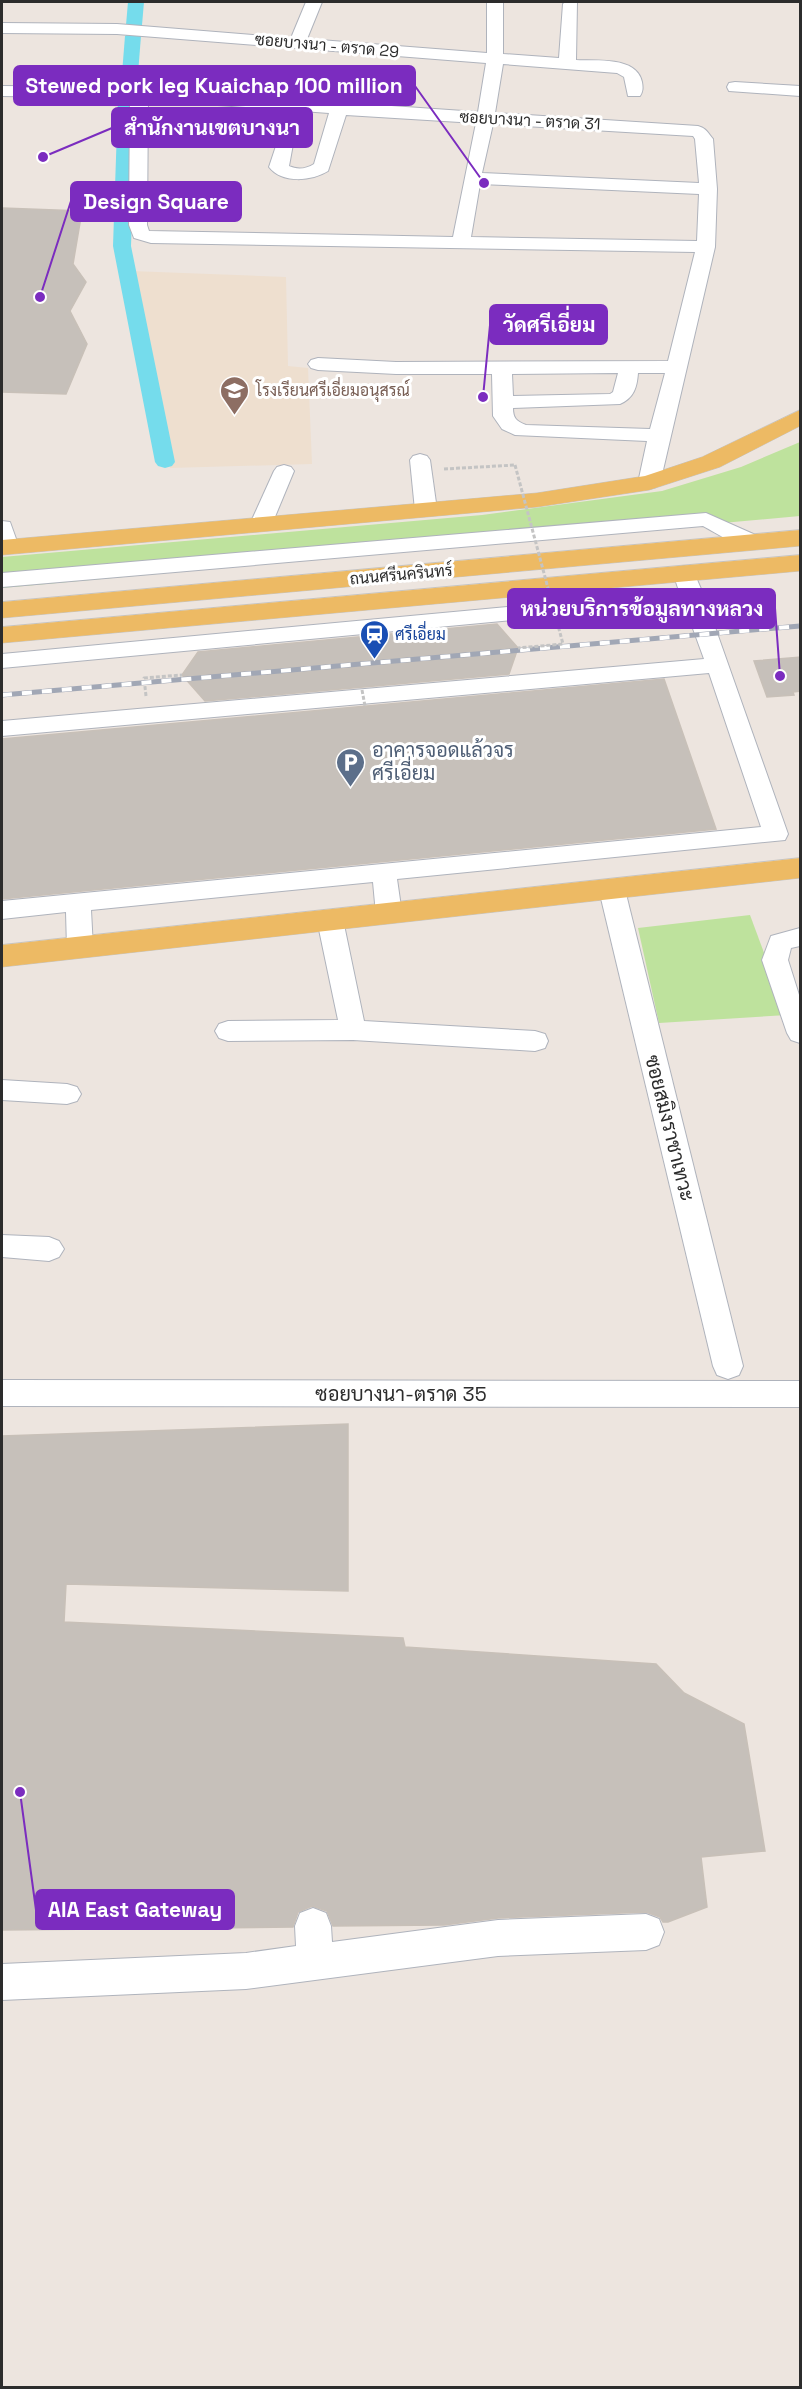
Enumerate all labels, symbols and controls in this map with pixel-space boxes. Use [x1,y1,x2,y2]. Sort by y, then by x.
street label: ซอยบางนา - ตราด 29 [254,29,400,62]
callout: Stewed pork leg Kuaichap 100 million [14,66,415,105]
text: Stewed pork leg Kuaichap 100 million [25,72,403,99]
street label: ซอยบางนา - ตราด 31 [459,106,601,135]
callout: สำนักงานเขตบางนา [112,108,312,147]
text: สำนักงานเขตบางนา [124,114,300,141]
callout: Design Square [71,182,241,221]
text: Design Square [83,188,229,215]
callout: วัดศรีเอี่ยม [490,305,607,344]
text: วัดศรีเอี่ยม [503,305,595,338]
school or university icon: โรงเรียนศรีเอี่ยมอนุสรณ์ [219,374,251,416]
place label: โรงเรียนศรีเอี่ยมอนุสรณ์ [255,376,410,402]
street label: ถนนศรีนครินทร์ [349,558,454,589]
callout: หน่วยบริการข้อมูลทางหลวง [508,589,775,628]
text: หน่วยบริการข้อมูลทางหลวง [521,595,763,623]
station icon: ศรีเอี่ยม [358,618,390,660]
place label: ศรีเอี่ยม [395,620,446,645]
place label: อาคารจอดแล้วจร ศรีเอี่ยม [372,737,514,786]
parking icon: อาคารจอดแล้วจร ศรีเอี่ยม [335,746,367,788]
street label: ซอยสมิงราชาเทวะ [639,1052,701,1204]
street label: ซอยบางนา-ตราด 35 [315,1381,487,1407]
callout: AIA East Gateway [36,1890,234,1929]
text: AIA East Gateway [48,1896,222,1923]

